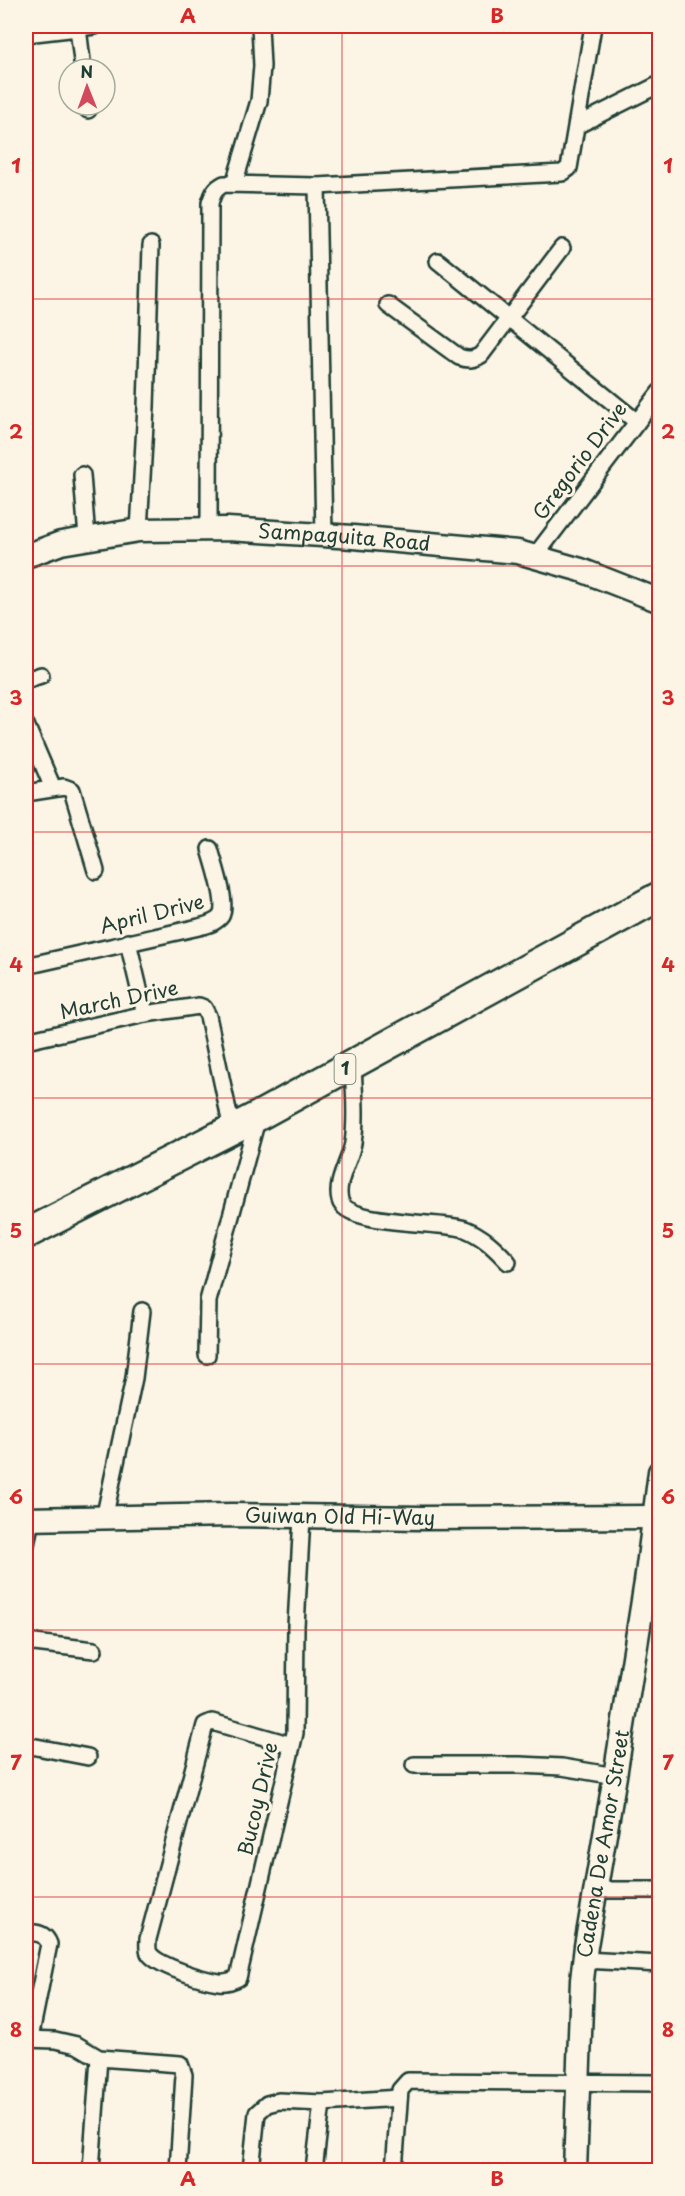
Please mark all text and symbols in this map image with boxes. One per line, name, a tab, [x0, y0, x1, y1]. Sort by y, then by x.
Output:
text: A	[180, 0, 196, 30]
text: B	[490, 0, 504, 30]
north arrow	[57, 57, 117, 117]
text: N	[80, 59, 93, 83]
text: 1	[11, 150, 21, 180]
text: 1	[663, 150, 673, 180]
street label: Gregorio Drive	[525, 395, 634, 526]
text: 2	[9, 416, 23, 446]
text: 2	[661, 416, 675, 446]
street label: Sampaguita Road	[257, 515, 432, 558]
text: 3	[9, 682, 23, 712]
text: 3	[661, 682, 675, 712]
street label: April Drive	[96, 886, 207, 940]
text: 4	[9, 949, 23, 979]
text: 4	[661, 949, 675, 979]
street label: March Drive	[57, 972, 181, 1026]
road number: 1	[334, 1054, 356, 1084]
text: 5	[10, 1215, 22, 1245]
text: 5	[662, 1215, 674, 1245]
text: 6	[9, 1481, 23, 1511]
text: 6	[661, 1481, 675, 1511]
street label: Guiwan Old Hi-Way	[245, 1499, 435, 1532]
street label: Cadena De Amor Street	[569, 1728, 636, 1959]
street label: Bucoy Drive	[229, 1739, 285, 1858]
text: 7	[10, 1747, 22, 1777]
text: 7	[662, 1747, 674, 1777]
text: 8	[10, 2014, 22, 2044]
text: 8	[662, 2014, 674, 2044]
text: A	[180, 2163, 196, 2193]
text: B	[490, 2163, 504, 2193]

